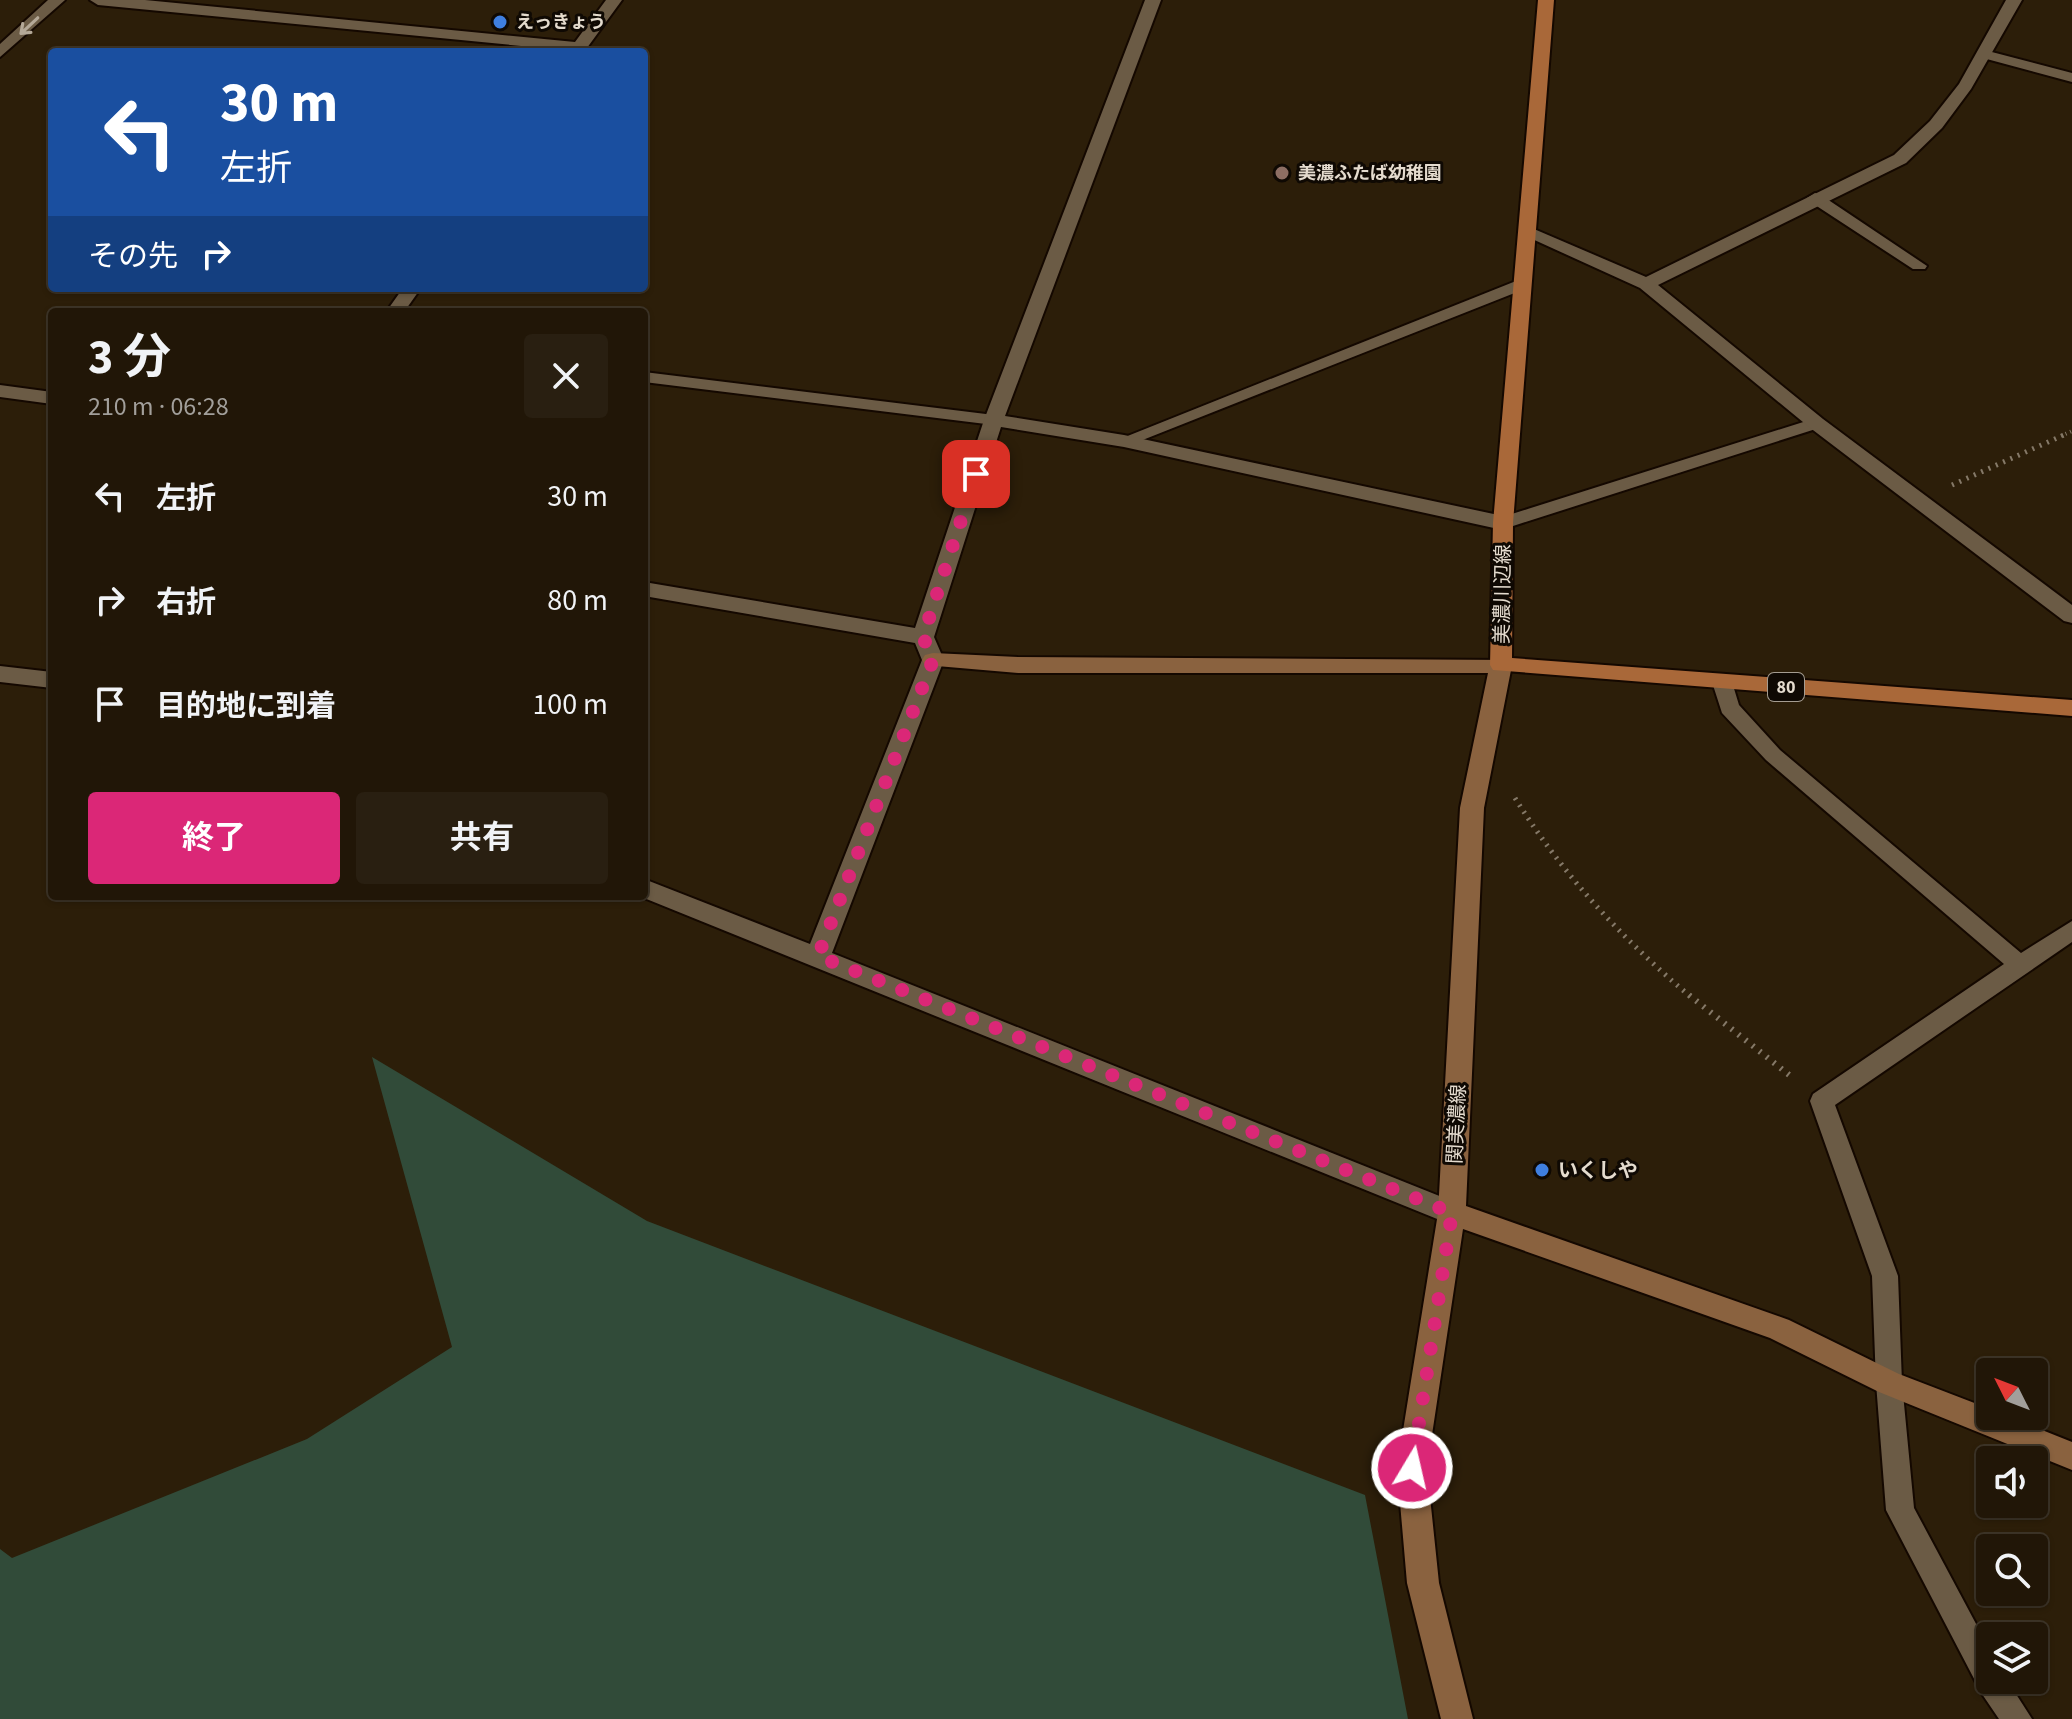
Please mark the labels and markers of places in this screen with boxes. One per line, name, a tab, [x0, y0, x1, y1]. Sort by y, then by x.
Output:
place label: えっきょう	[516, 10, 606, 35]
marker: えっきょう	[491, 13, 509, 31]
place label: 美濃ふたば幼稚園	[1298, 161, 1442, 186]
marker: 美濃ふたば幼稚園	[1273, 164, 1291, 182]
pin	[942, 440, 1010, 508]
place label: いくしや	[1558, 1157, 1638, 1185]
marker: いくしや	[1533, 1161, 1551, 1179]

